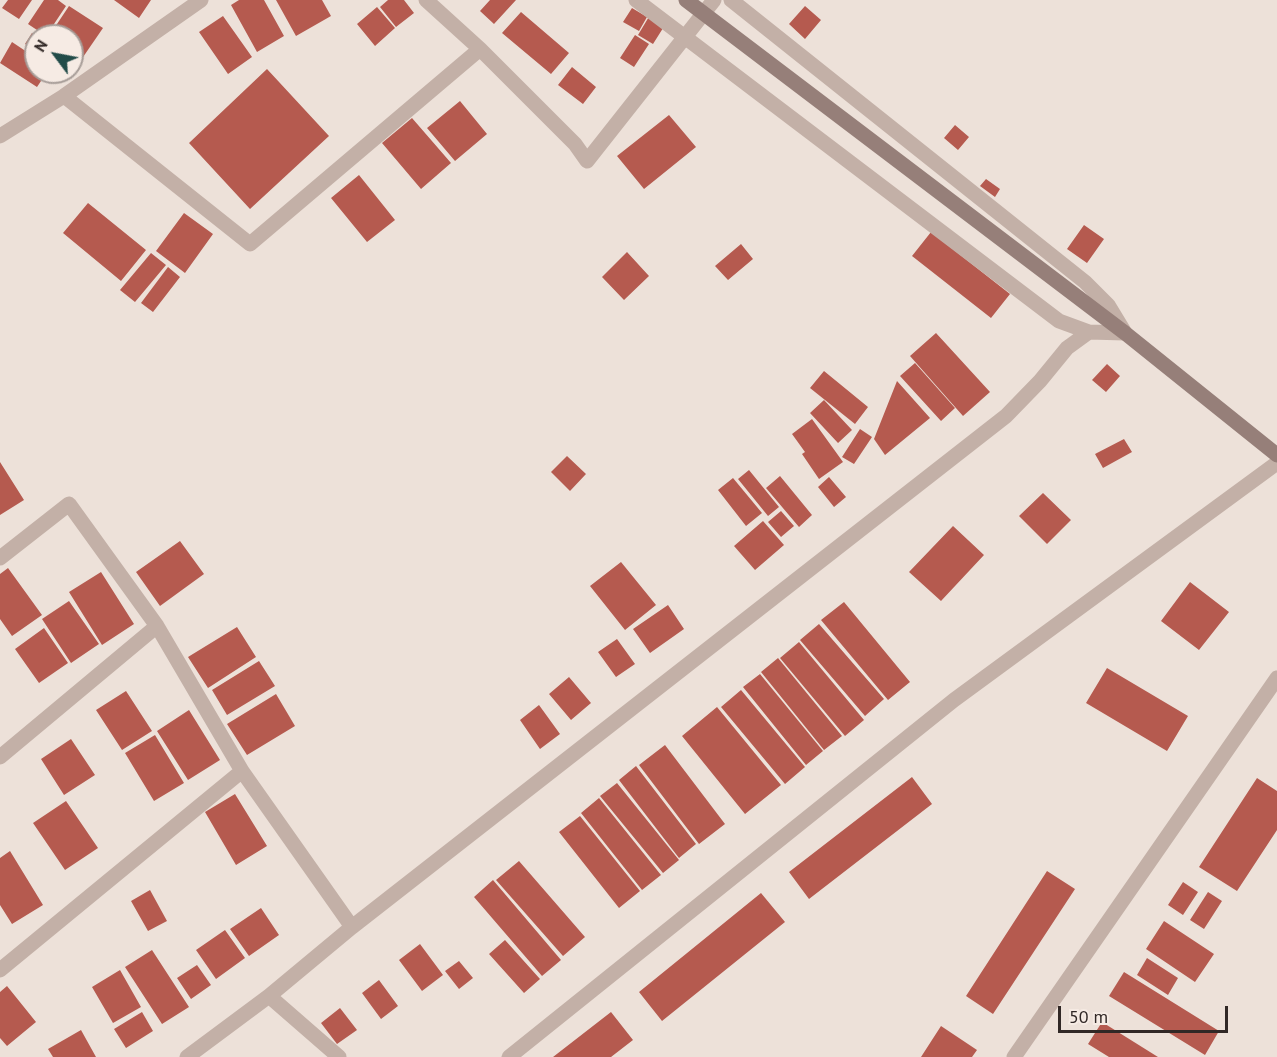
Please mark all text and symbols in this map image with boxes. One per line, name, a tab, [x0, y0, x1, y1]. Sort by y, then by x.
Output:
north arrow	[24, 24, 84, 84]
text: N	[29, 36, 52, 55]
scale bar	[1061, 994, 1230, 1032]
text: 50 m	[1069, 1005, 1108, 1028]

